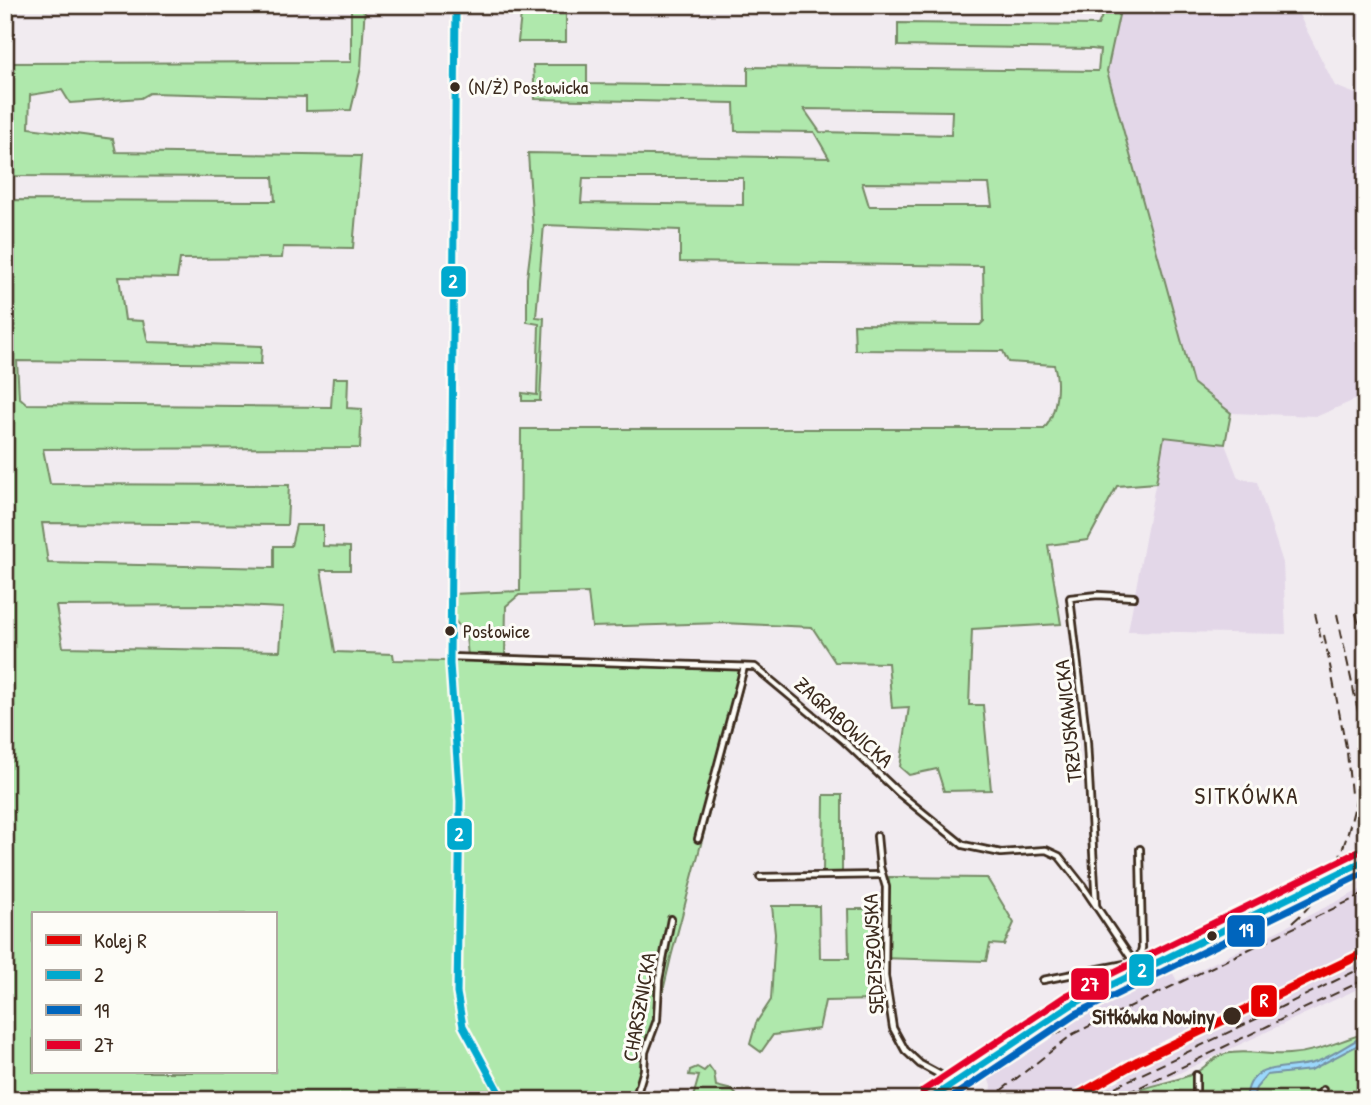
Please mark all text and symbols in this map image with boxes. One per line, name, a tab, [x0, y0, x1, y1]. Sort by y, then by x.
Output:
place label: (N/Ż) Posłowicka	[468, 74, 589, 100]
marker: (N/Ż) Posłowicka	[448, 80, 462, 94]
line badge: 2	[440, 265, 467, 298]
text: 2	[449, 268, 458, 294]
place label: Posłowice	[463, 618, 530, 644]
marker: Posłowice	[443, 624, 457, 638]
street label: TRZUSKAWICKA	[1047, 658, 1089, 784]
street label: ZAGRABOWICKA	[788, 670, 900, 774]
district label: SITKÓWKA	[1195, 780, 1299, 811]
line badge: 2	[446, 817, 473, 851]
text: 2	[455, 821, 464, 847]
street label: SĘDZISZOWSKA	[855, 893, 891, 1015]
legend	[32, 912, 276, 1074]
line badge: 19	[1226, 914, 1266, 948]
text: 19	[1239, 917, 1253, 943]
text: Kolej R	[94, 926, 147, 955]
unlabelled marker	[1205, 929, 1219, 943]
street label: CHARSZNICKA	[615, 950, 663, 1064]
line badge: 2	[1128, 953, 1155, 987]
text: 2	[1138, 957, 1147, 983]
text: 2	[94, 960, 104, 989]
line badge: 27	[1070, 967, 1110, 1001]
text: 27	[1081, 971, 1099, 997]
line badge: R	[1250, 984, 1278, 1018]
text: R	[1260, 987, 1269, 1013]
text: 19	[94, 996, 110, 1025]
place label: Sitkówka Nowiny	[1092, 1002, 1215, 1032]
marker: Sitkówka Nowiny	[1221, 1005, 1243, 1027]
text: 27	[94, 1030, 114, 1059]

